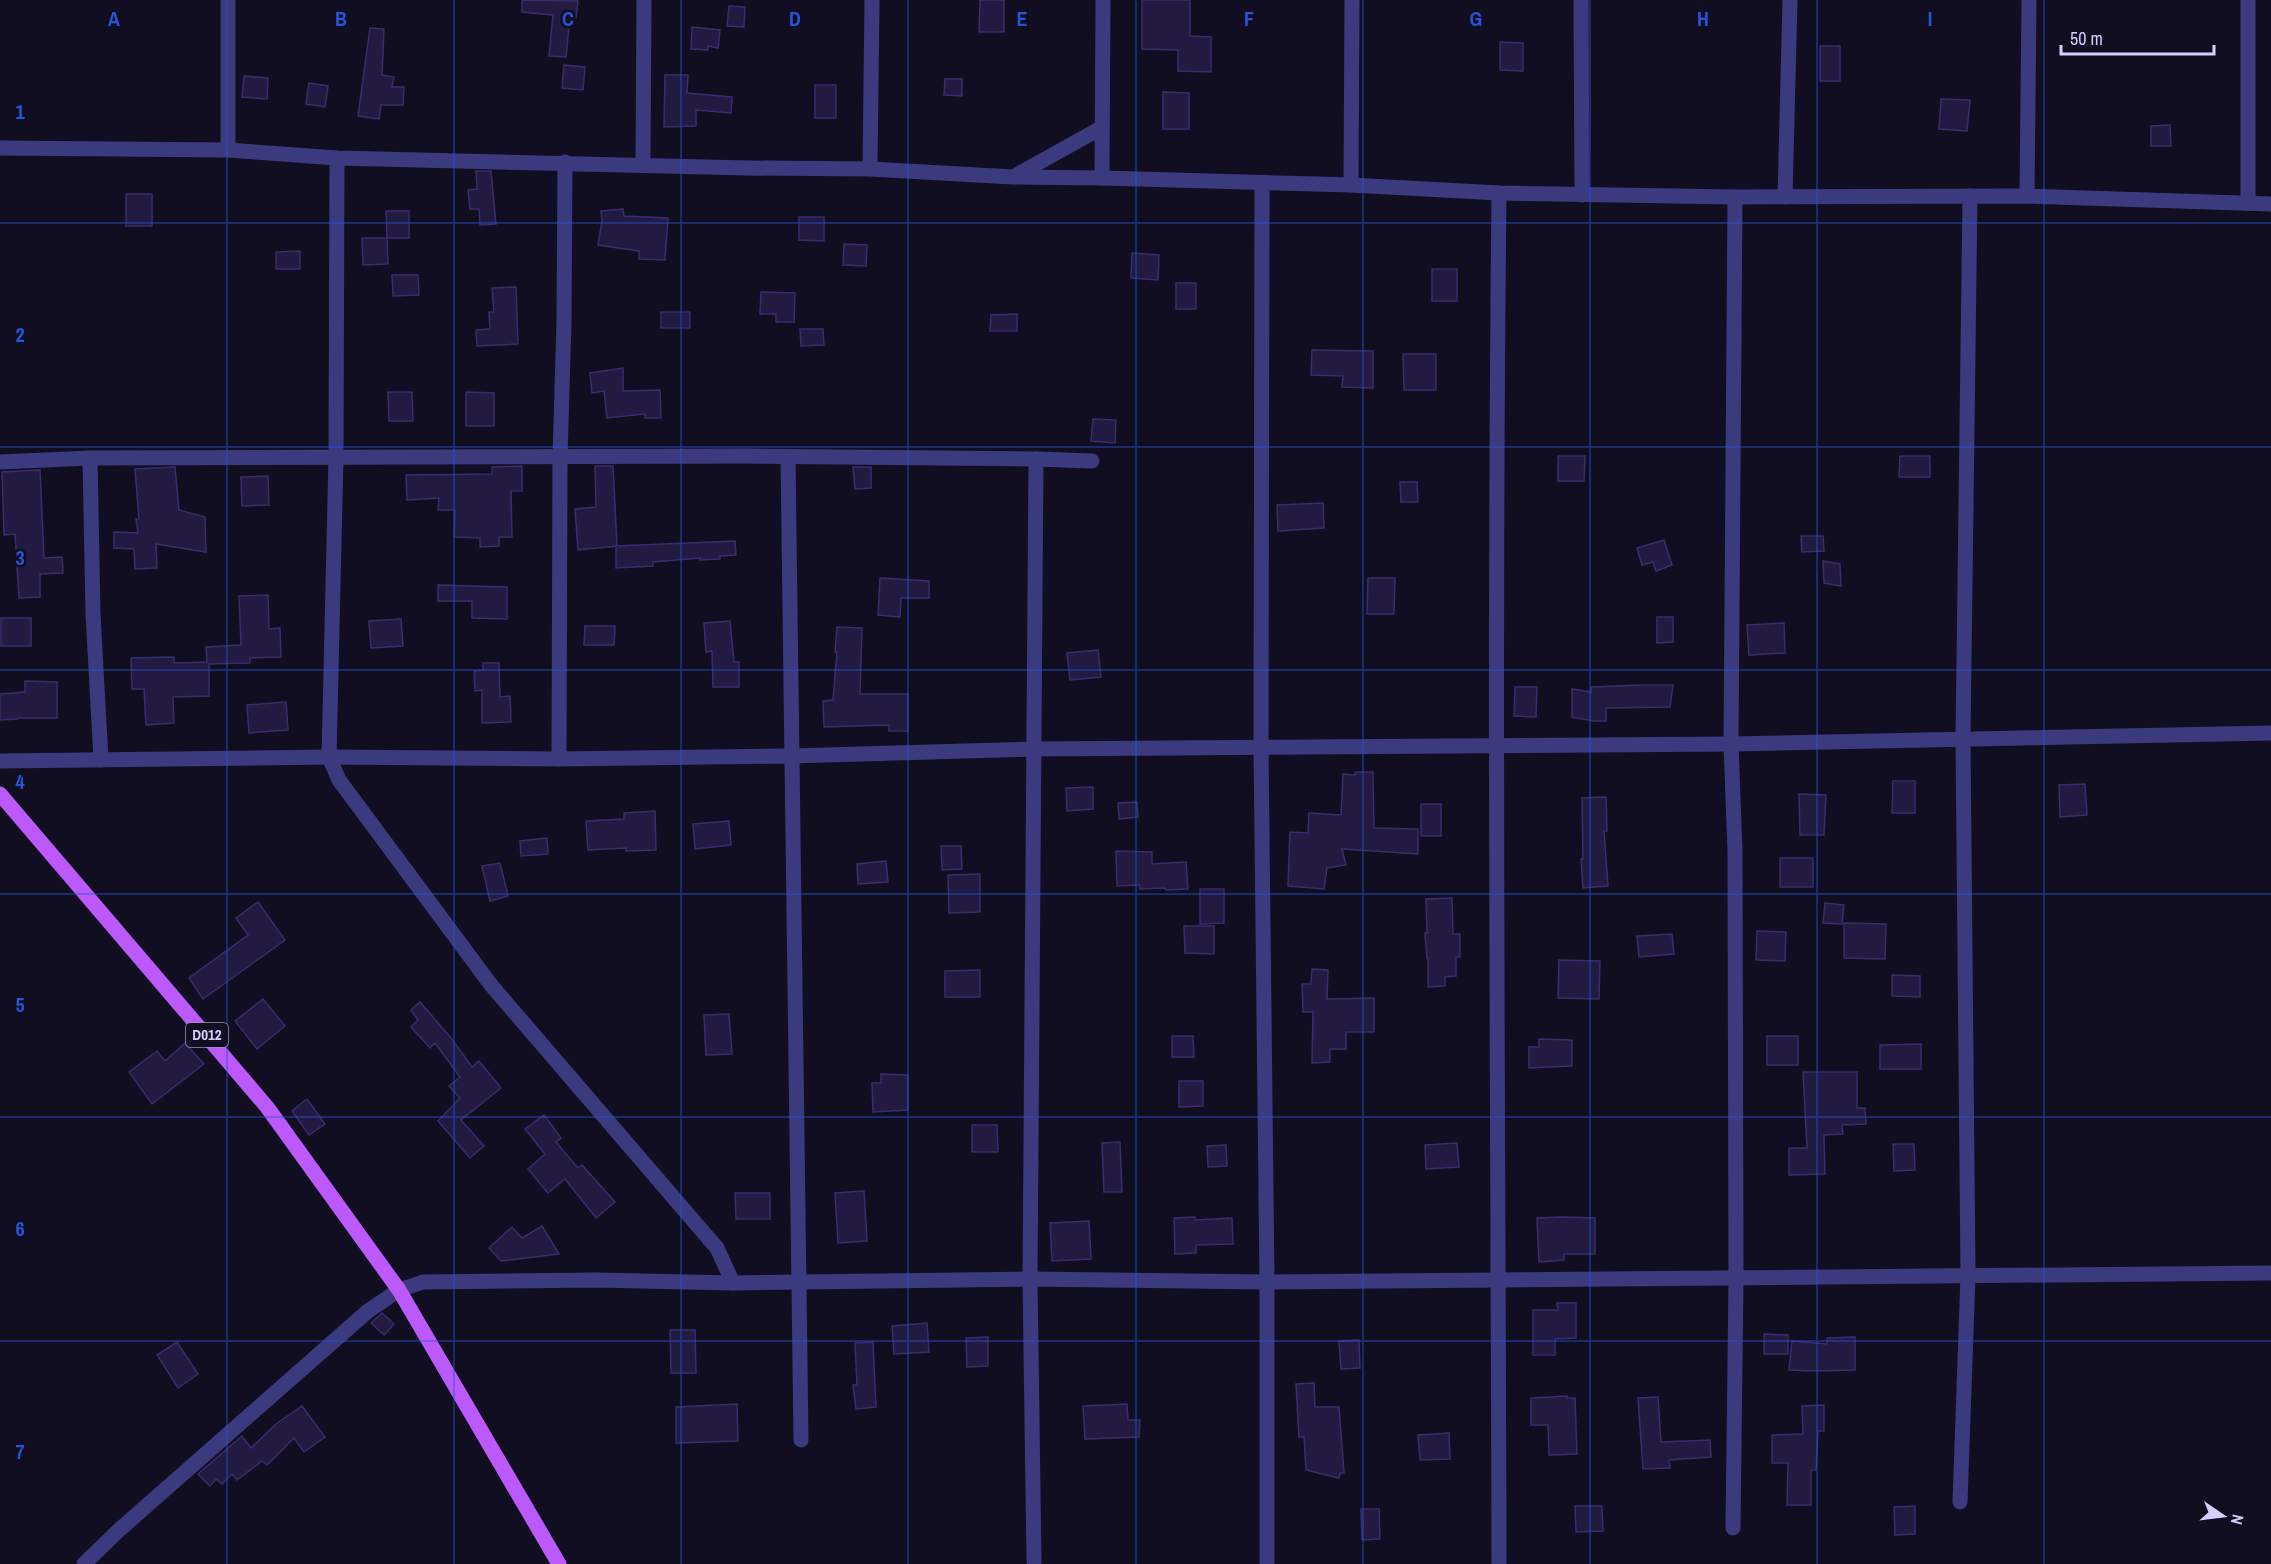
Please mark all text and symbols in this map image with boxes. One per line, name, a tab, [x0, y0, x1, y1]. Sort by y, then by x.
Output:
text: A	[108, 5, 120, 32]
text: B	[335, 5, 347, 32]
text: C	[562, 5, 574, 32]
text: D	[789, 5, 801, 32]
text: E	[1017, 5, 1028, 32]
text: F	[1244, 5, 1254, 32]
text: G	[1470, 5, 1482, 32]
text: H	[1697, 5, 1709, 32]
text: I	[1928, 5, 1932, 32]
scale bar	[2061, 18, 2214, 56]
text: 50 m	[2070, 26, 2103, 51]
text: 1	[15, 98, 25, 125]
text: 2	[15, 321, 25, 348]
text: 3	[15, 544, 25, 571]
text: 4	[15, 768, 25, 795]
text: 5	[15, 991, 25, 1018]
road number: D012	[186, 1023, 228, 1047]
text: 6	[15, 1215, 25, 1242]
text: 7	[15, 1438, 25, 1465]
north arrow	[2193, 1486, 2253, 1546]
text: N	[2226, 1512, 2249, 1527]

